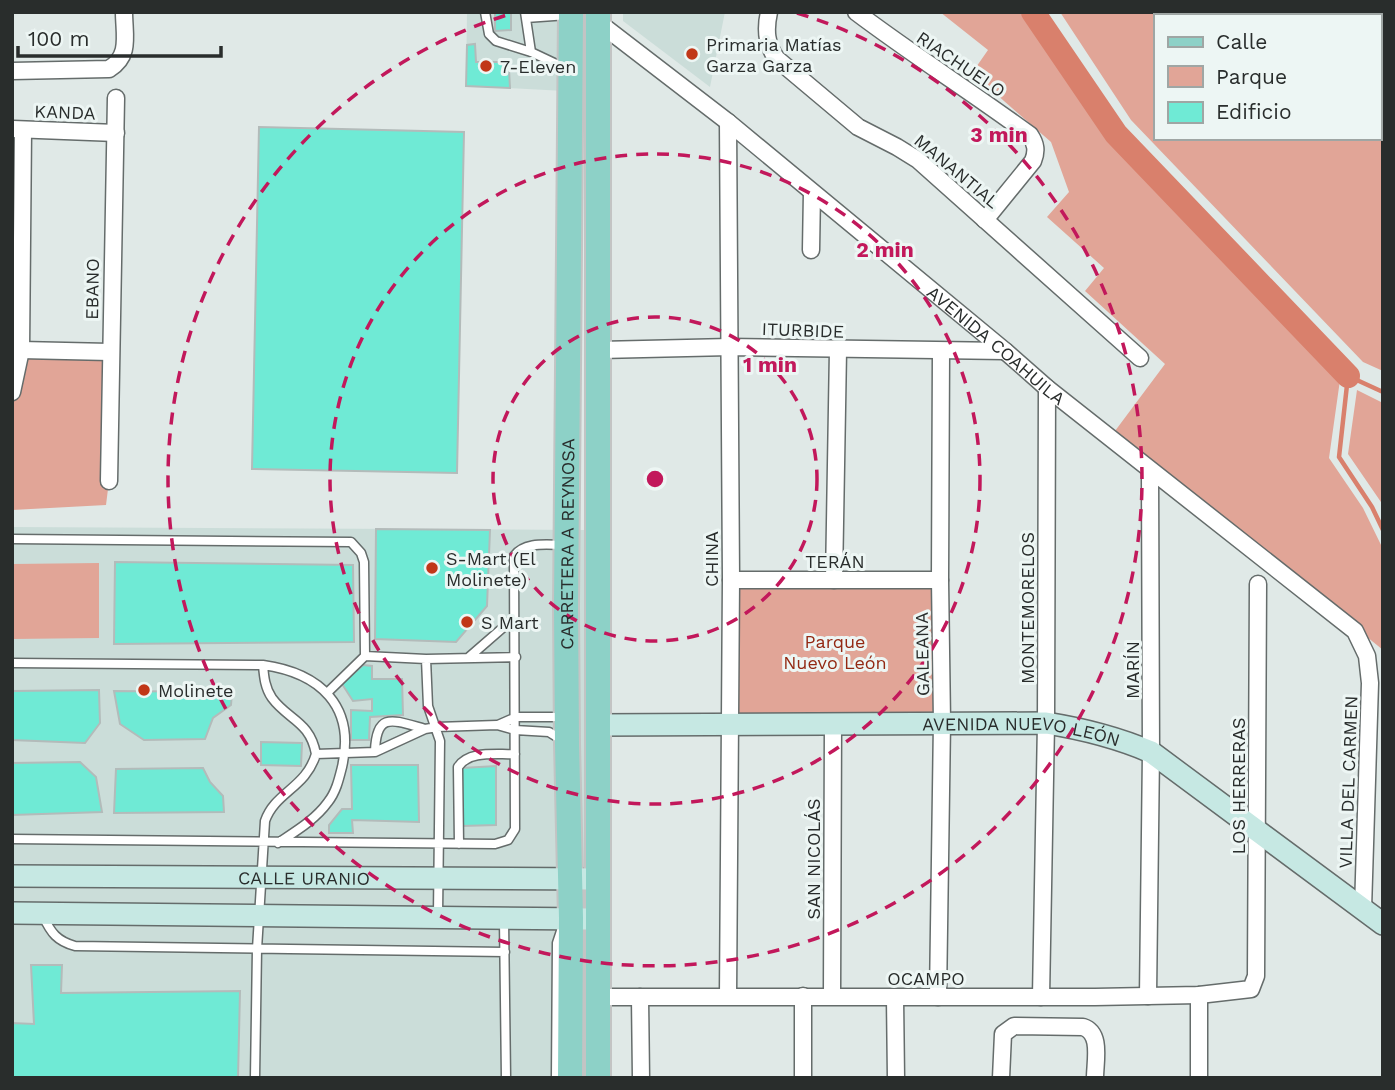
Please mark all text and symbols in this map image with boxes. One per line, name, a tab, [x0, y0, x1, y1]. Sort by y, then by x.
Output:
scale bar	[18, 14, 220, 58]
legend	[1154, 14, 1381, 140]
text: 100 m	[28, 26, 90, 51]
street label: RIACHUELO	[913, 27, 1009, 101]
text: Calle	[1216, 29, 1267, 54]
place label: Primaria Matías Garza Garza	[706, 34, 842, 76]
marker: Primaria Matías Garza Garza	[684, 46, 700, 62]
place label: 7-Eleven	[500, 56, 576, 77]
marker: 7-Eleven	[478, 58, 494, 74]
text: Parque	[1216, 64, 1287, 89]
text: Edificio	[1216, 99, 1292, 124]
street label: KANDA	[34, 100, 96, 124]
text: 3 min	[970, 122, 1028, 147]
street label: MANANTIAL	[910, 129, 1004, 213]
text: 2 min	[856, 237, 914, 262]
street label: EBANO	[81, 258, 103, 320]
street label: AVENIDA COAHUILA	[923, 281, 1070, 409]
street label: ITURBIDE	[761, 318, 845, 342]
text: 1 min	[743, 352, 797, 377]
street label: CARRETERA A REYNOSA	[555, 438, 578, 650]
centre of rings	[643, 467, 667, 491]
street label: CHINA	[701, 531, 722, 587]
street label: MONTEMORELOS	[1017, 532, 1038, 684]
place label: S-Mart (El Molinete)	[446, 548, 536, 590]
street label: TERÁN	[805, 551, 865, 572]
marker: S-Mart (El Molinete)	[424, 560, 440, 576]
place label: S Mart	[481, 612, 539, 633]
street label: GALEANA	[911, 612, 933, 696]
marker: S Mart	[459, 614, 475, 630]
park label: Parque Nuevo León	[783, 631, 887, 673]
street label: MARÍN	[1122, 641, 1143, 699]
place label: Molinete	[158, 680, 234, 701]
marker: Molinete	[136, 682, 152, 698]
street label: VILLA DEL CARMEN	[1334, 695, 1362, 869]
street label: AVENIDA NUEVO LEÓN	[922, 712, 1123, 750]
street label: LOS HERRERAS	[1228, 718, 1249, 854]
street label: SAN NICOLÁS	[803, 799, 824, 920]
street label: CALLE URANIO	[238, 867, 370, 888]
street label: OCAMPO	[887, 968, 965, 989]

